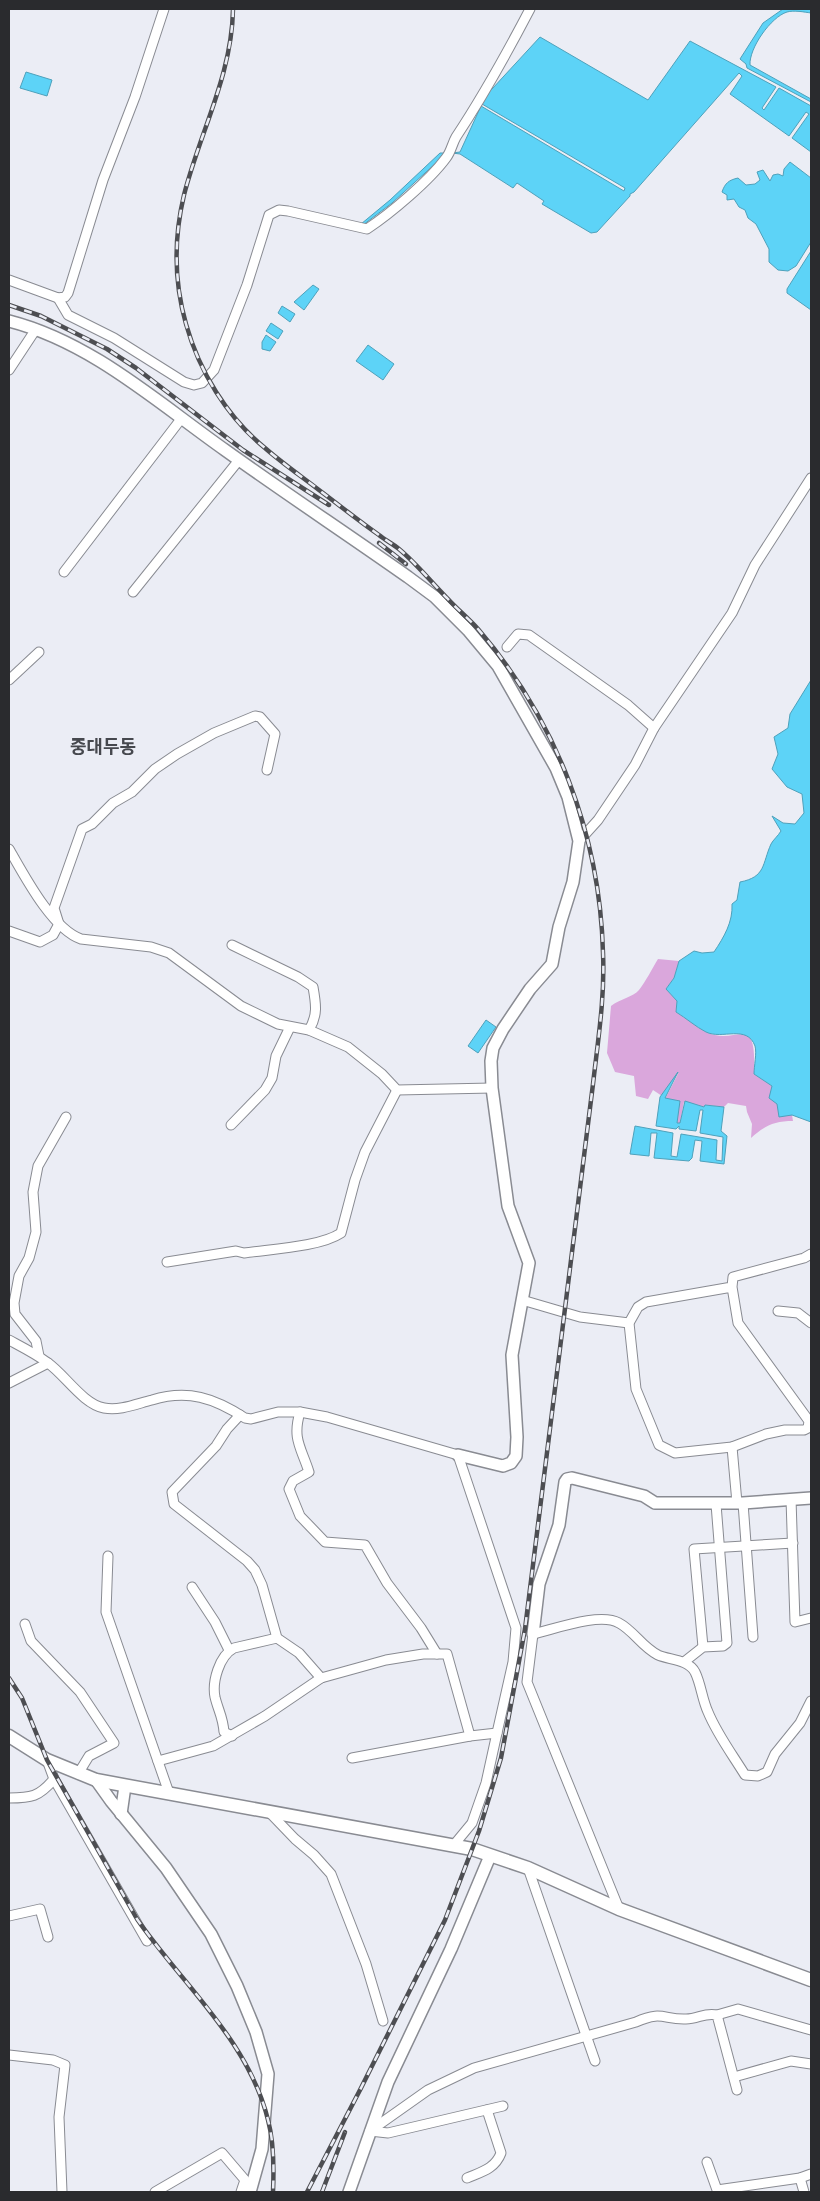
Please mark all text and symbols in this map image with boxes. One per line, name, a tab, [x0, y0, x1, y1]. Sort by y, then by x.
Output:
district label: 중대두동	[70, 736, 136, 757]

